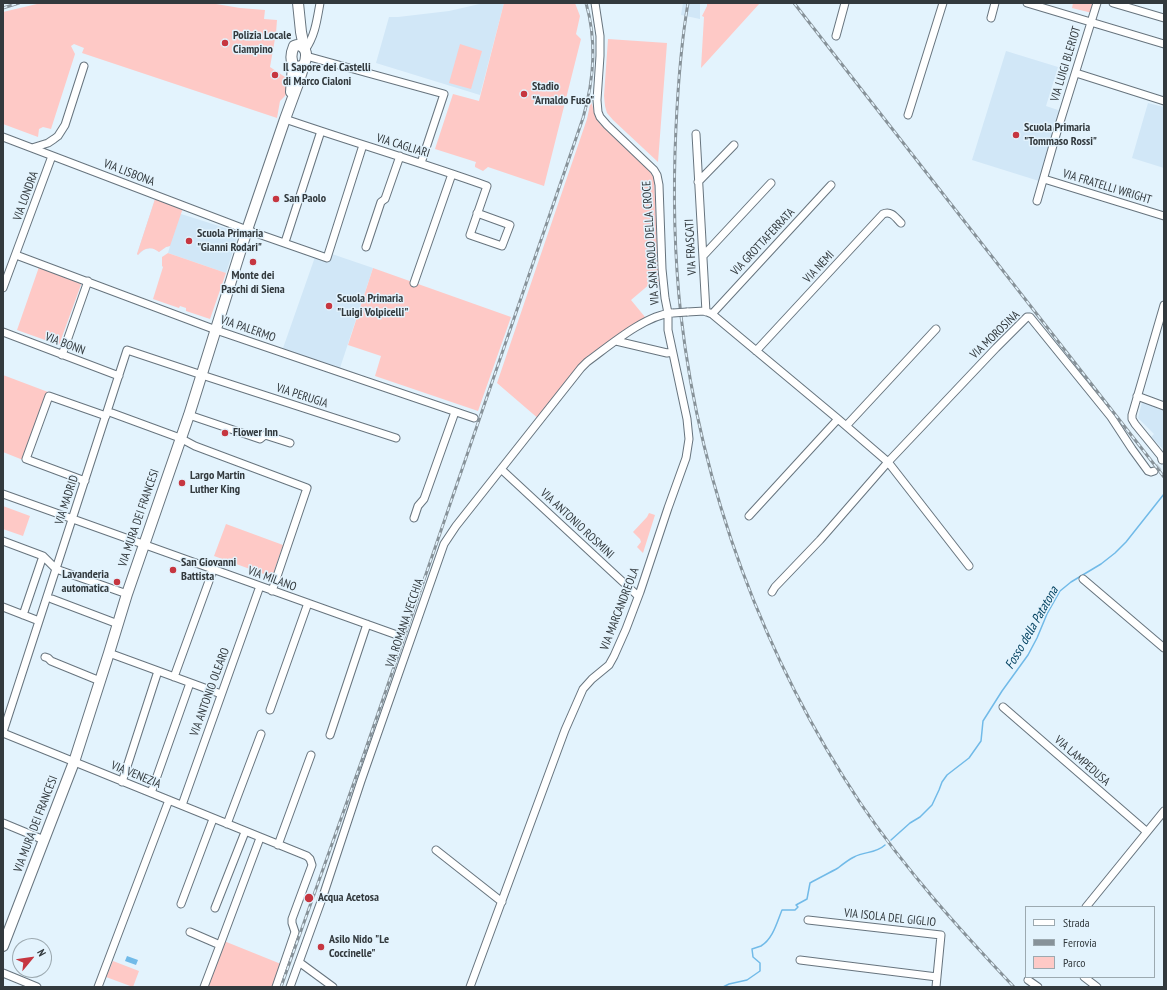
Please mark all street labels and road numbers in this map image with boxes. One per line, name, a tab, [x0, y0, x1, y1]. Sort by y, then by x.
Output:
street label: VIA LUIGI BLERIOT	[1048, 25, 1084, 103]
street label: VIA CAGLIARI	[375, 131, 431, 161]
street label: VIA LISBONA	[101, 157, 157, 189]
street label: VIA FRATELLI WRIGHT	[1061, 167, 1153, 207]
street label: VIA LONDRA	[10, 169, 42, 223]
street label: VIA SAN PAOLO DELLA CROCE	[639, 180, 663, 306]
street label: VIA GROTTAFERRATA	[728, 205, 798, 279]
street label: VIA FRASCATI	[682, 219, 700, 275]
street label: VIA NEMI	[801, 248, 837, 286]
street label: VIA MOROSINA	[967, 308, 1023, 362]
street label: VIA PALERMO	[219, 313, 277, 345]
street label: VIA BONN	[43, 330, 87, 358]
street label: VIA PERUGIA	[274, 381, 330, 411]
street label: VIA MURA DEI FRANCESI	[116, 467, 162, 569]
street label: VIA MADRID	[52, 474, 82, 526]
street label: VIA ANTONIO ROSMINI	[537, 486, 617, 562]
street label: VIA MILANO	[246, 564, 298, 594]
street label: VIA MARCANDREOLA	[598, 566, 642, 652]
street label: VIA ROMANA VECCHIA	[383, 577, 427, 669]
street label: VIA ANTONIO OLEARO	[187, 646, 233, 738]
street label: VIA LAMPEDUSA	[1051, 733, 1113, 789]
street label: VIA VENEZIA	[109, 758, 163, 792]
street label: VIA MURA DEI FRANCESI	[11, 774, 61, 874]
street label: VIA ISOLA DEL GIGLIO	[843, 906, 937, 930]

